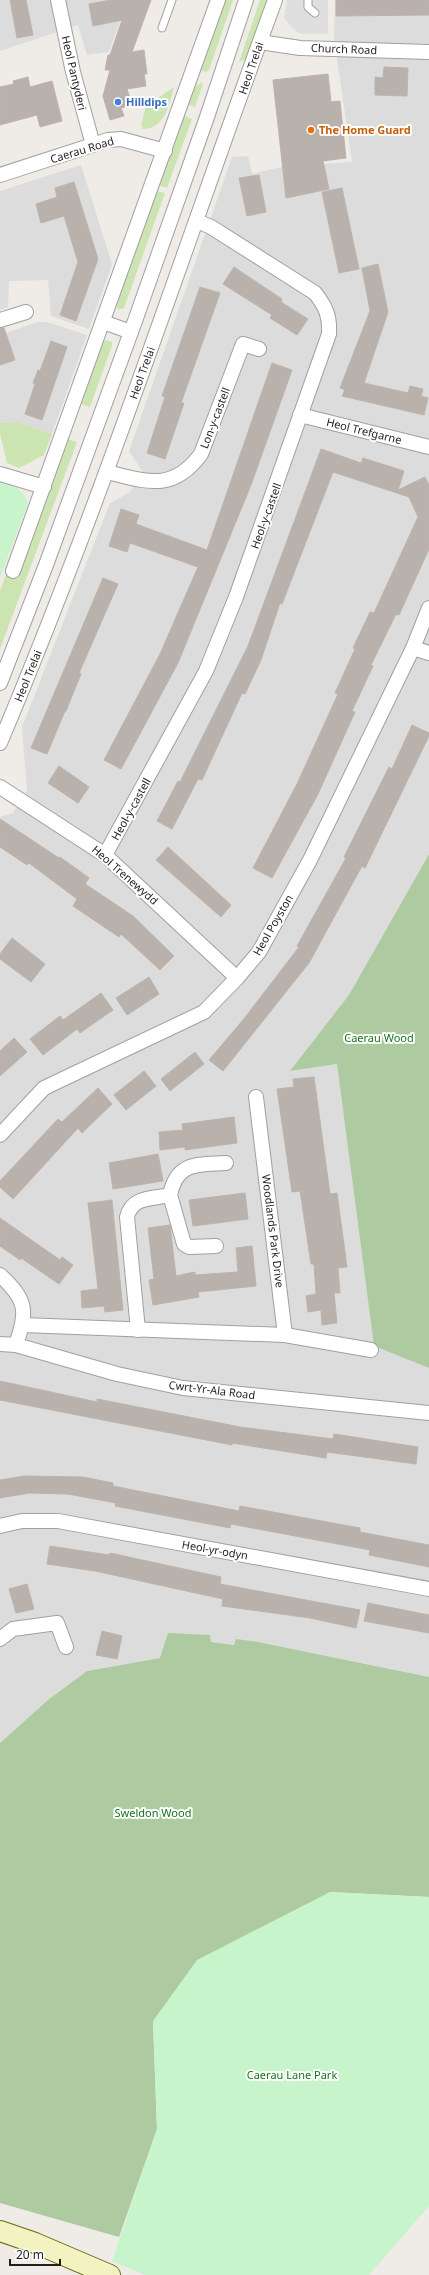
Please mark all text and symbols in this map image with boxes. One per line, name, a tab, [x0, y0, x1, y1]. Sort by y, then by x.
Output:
street label: Heol Pantyderi	[59, 34, 90, 112]
street label: Heol Trelai	[235, 40, 267, 96]
street label: Church Road	[311, 40, 377, 57]
place label: Hilldips	[126, 94, 167, 109]
marker: Hilldips	[113, 97, 123, 107]
place label: The Home Guard	[319, 122, 411, 137]
marker: The Home Guard	[306, 125, 316, 135]
street label: Caerau Road	[48, 133, 116, 166]
street label: Heol Trelai	[125, 345, 158, 401]
street label: Lon-y-castell	[196, 385, 233, 451]
street label: Heol Trefgarne	[325, 414, 403, 447]
street label: Heol-y-castell	[247, 481, 284, 551]
street label: Heol Trelai	[10, 648, 45, 704]
street label: Heol-y-castell	[107, 775, 154, 843]
street label: Heol Trenewydd	[89, 842, 162, 908]
street label: Heol Poyston	[249, 892, 296, 958]
park label: Caerau Wood	[344, 1030, 414, 1045]
street label: Woodlands Park Drive	[259, 1173, 288, 1288]
street label: Cwrt-Yr-Ala Road	[168, 1377, 256, 1402]
street label: Heol-yr-odyn	[181, 1536, 249, 1563]
park label: Sweldon Wood	[115, 1805, 191, 1820]
park label: Caerau Lane Park	[247, 2067, 337, 2082]
scale bar	[10, 2241, 60, 2267]
text: 20 m	[16, 2246, 44, 2263]

